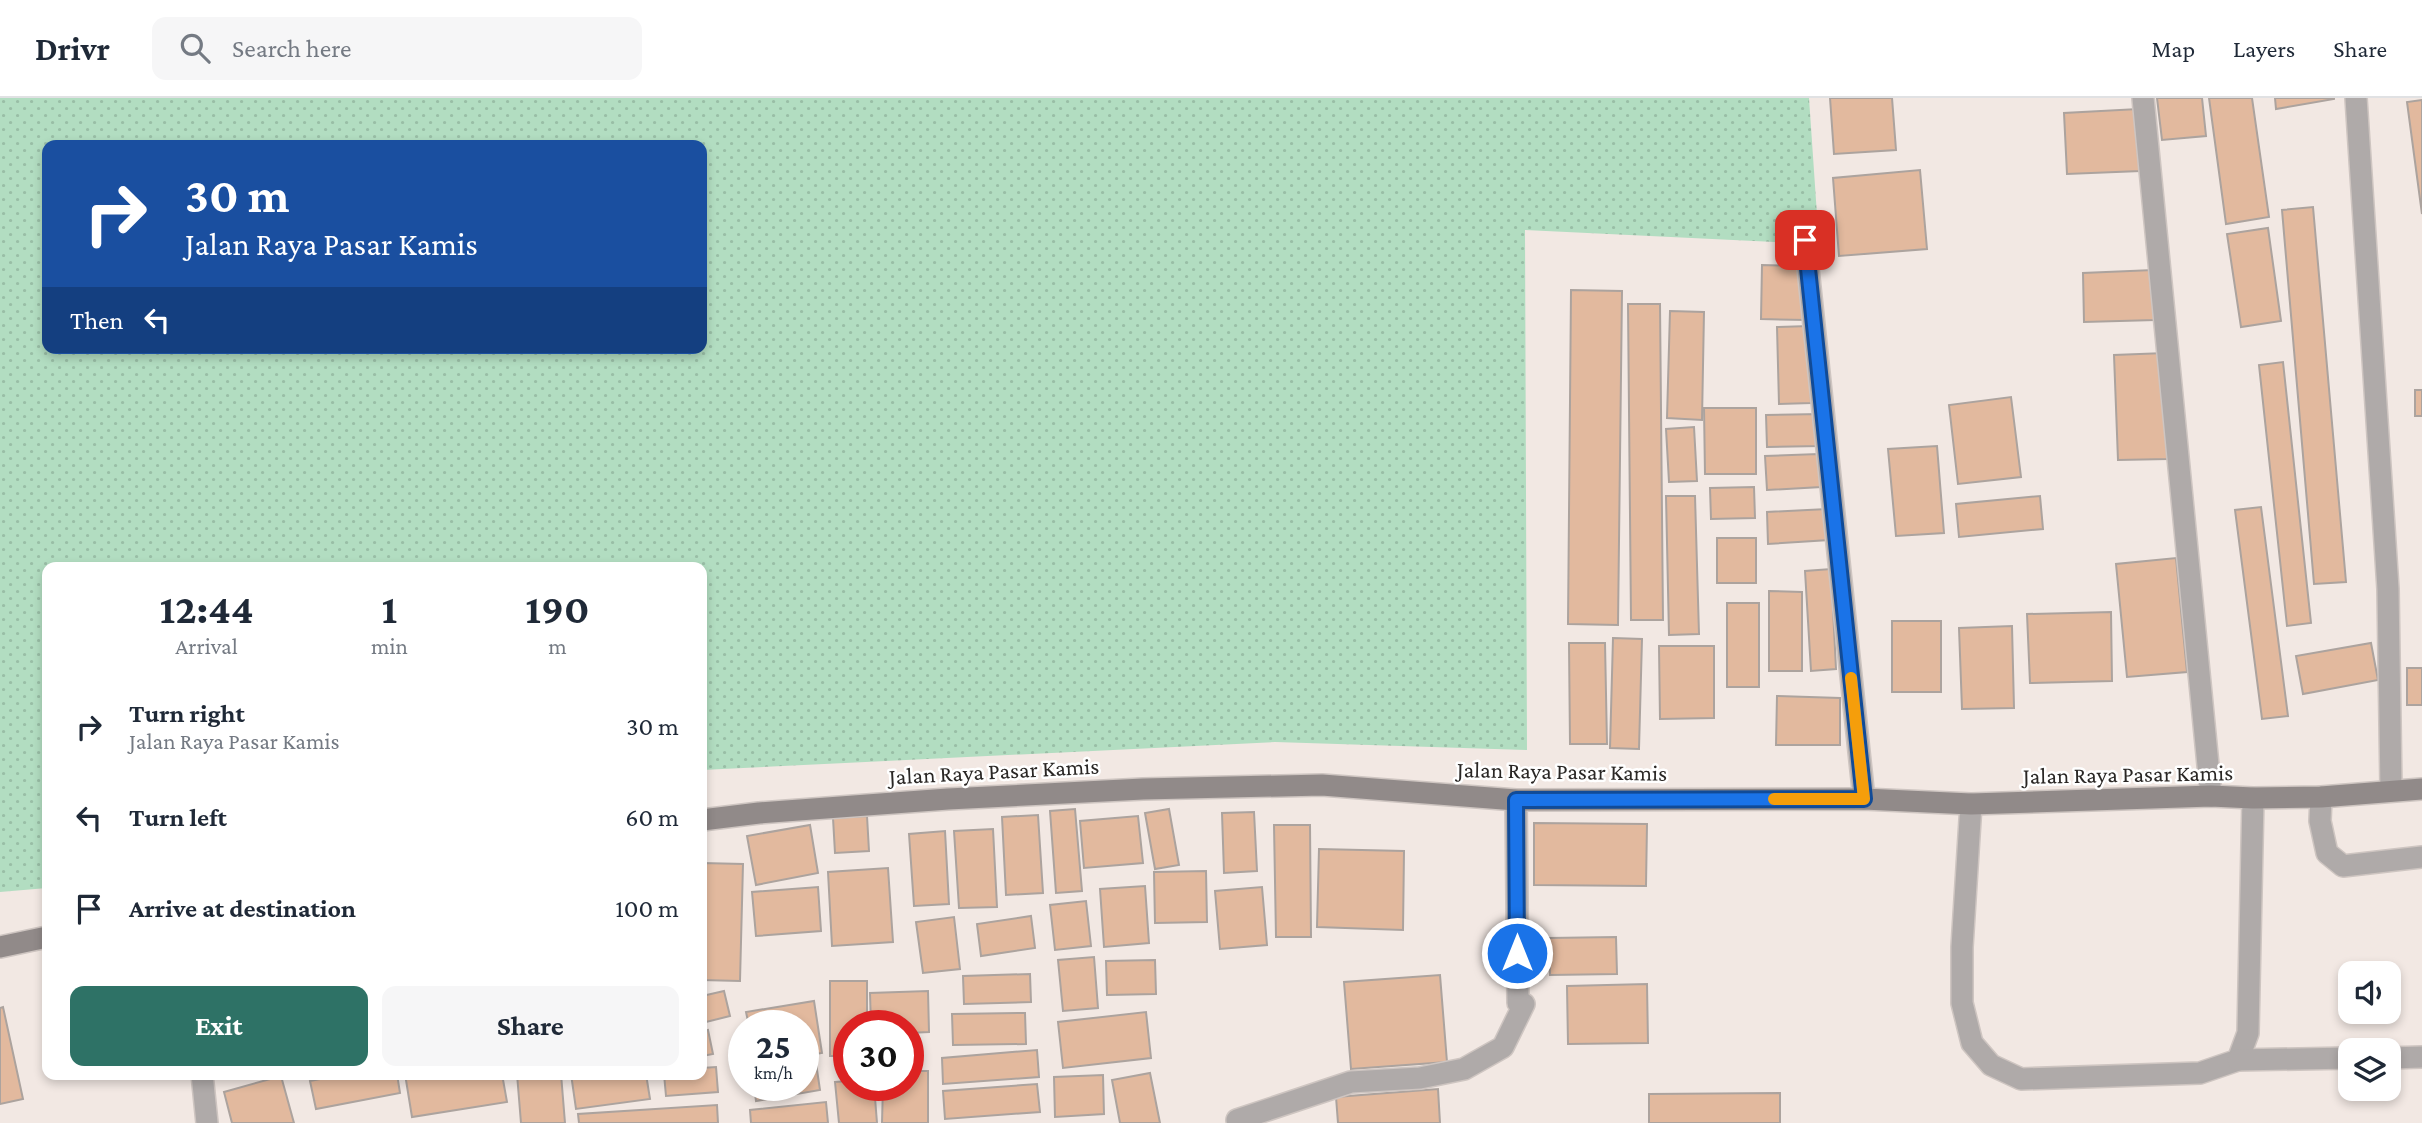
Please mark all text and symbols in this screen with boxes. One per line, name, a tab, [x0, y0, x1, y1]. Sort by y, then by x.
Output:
search box	[152, 17, 642, 80]
icon: search	[176, 29, 214, 67]
text: Drivr	[35, 30, 110, 67]
text: Search here	[232, 34, 351, 63]
text: Map	[2151, 35, 2195, 62]
text: Layers	[2233, 35, 2295, 62]
text: Share	[2333, 35, 2387, 62]
icon: right	[70, 168, 161, 259]
text: 30 m	[185, 168, 290, 223]
pin	[1775, 210, 1835, 270]
icon: arrive	[1786, 221, 1824, 259]
text: Jalan Raya Pasar Kamis	[185, 226, 478, 262]
icon: left	[138, 301, 176, 339]
text: Then	[70, 306, 124, 335]
text: 12:44	[159, 585, 254, 632]
text: 1	[382, 585, 397, 632]
text: 190	[525, 585, 590, 632]
text: Arrival	[175, 633, 238, 659]
text: min	[371, 633, 408, 659]
text: m	[548, 633, 567, 659]
text: Turn right	[129, 699, 245, 728]
icon: right	[70, 708, 108, 746]
text: 30 m	[626, 712, 679, 741]
text: Jalan Raya Pasar Kamis	[129, 728, 340, 754]
street label: Jalan Raya Pasar Kamis	[886, 753, 1100, 790]
street label: Jalan Raya Pasar Kamis	[1455, 756, 1667, 786]
street label: Jalan Raya Pasar Kamis	[2021, 759, 2233, 789]
icon: left	[70, 799, 108, 837]
text: Turn left	[129, 803, 227, 832]
text: 60 m	[625, 803, 679, 832]
icon: arrive	[70, 890, 108, 928]
text: Arrive at destination	[129, 894, 356, 923]
text: 100 m	[615, 894, 679, 923]
position arrow	[1480, 916, 1554, 990]
map controls	[2338, 961, 2401, 1101]
button: sound	[2338, 961, 2401, 1024]
button: Exit	[70, 986, 368, 1066]
button: Share	[382, 986, 679, 1066]
speed limit sign: 30	[833, 1010, 924, 1101]
text: 25	[756, 1027, 791, 1066]
button: layers	[2338, 1038, 2401, 1101]
text: km/h	[754, 1063, 793, 1083]

